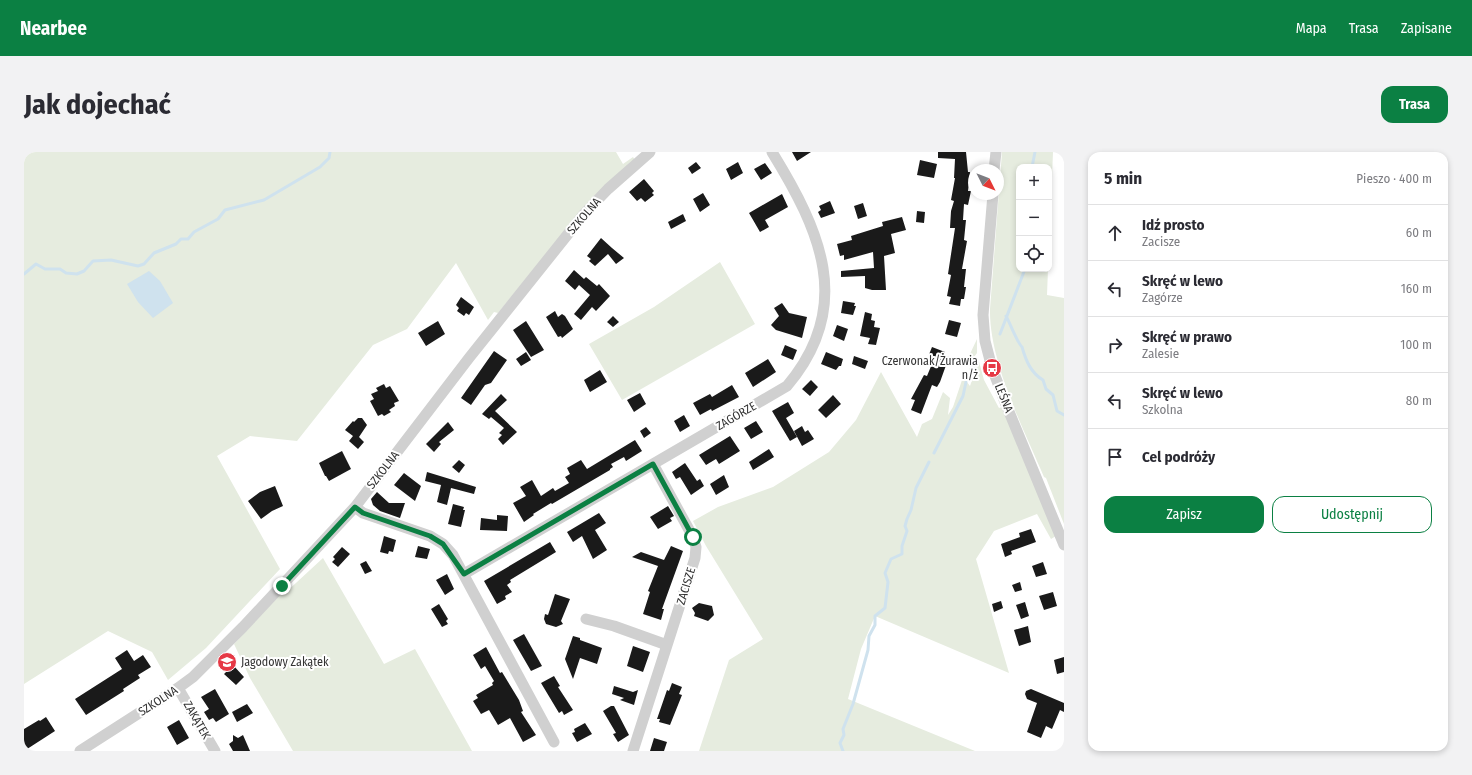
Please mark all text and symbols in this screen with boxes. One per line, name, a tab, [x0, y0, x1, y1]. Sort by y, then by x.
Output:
text: Nearbee	[20, 17, 87, 40]
text: Mapa	[1296, 20, 1327, 37]
text: Trasa	[1349, 20, 1379, 37]
text: Zapisane	[1401, 20, 1452, 37]
button: Trasa	[1381, 86, 1448, 123]
text: Jak dojechać	[24, 88, 171, 121]
north arrow	[968, 164, 1004, 200]
map controls	[1016, 164, 1052, 272]
button: +	[1016, 164, 1052, 200]
text: 5 min	[1104, 168, 1142, 189]
text: Pieszo · 400 m	[1356, 171, 1432, 186]
street label: SZKOLNA	[564, 194, 604, 237]
button: −	[1016, 200, 1052, 236]
text: Idź prosto	[1142, 216, 1204, 234]
icon: ahead	[1104, 222, 1126, 244]
text: 60 m	[1406, 225, 1432, 240]
text: Zacisze	[1142, 234, 1180, 249]
button: locate	[1016, 236, 1052, 272]
text: Skręć w lewo	[1142, 272, 1223, 290]
icon: left	[1104, 278, 1126, 300]
text: 160 m	[1401, 281, 1432, 296]
text: Zagórze	[1142, 290, 1183, 305]
text: Skręć w prawo	[1142, 328, 1232, 346]
icon: right	[1104, 334, 1126, 356]
text: 100 m	[1400, 337, 1432, 352]
text: Zalesie	[1142, 346, 1179, 361]
place label: Czerwonak/Żurawia n/ż	[882, 353, 978, 382]
bus stop icon: Czerwonak/Żurawia n/ż	[981, 357, 1003, 379]
street label: LEŚNA	[992, 381, 1017, 415]
text: Skręć w lewo	[1142, 384, 1223, 402]
icon: left	[1104, 390, 1126, 412]
text: 80 m	[1406, 393, 1432, 408]
street label: ZAGÓRZE	[713, 398, 759, 433]
text: Szkolna	[1142, 402, 1183, 417]
icon: arrive	[1104, 446, 1126, 468]
street label: SZKOLNA	[364, 448, 402, 492]
text: Cel podróży	[1142, 448, 1215, 466]
button: Zapisz	[1104, 496, 1264, 533]
button: Udostępnij	[1272, 496, 1432, 533]
route start	[684, 528, 702, 546]
street label: ZACISZE	[674, 565, 698, 606]
route end	[273, 577, 291, 595]
school or university icon: Jagodowy Zakątek	[216, 651, 238, 673]
place label: Jagodowy Zakątek	[241, 655, 329, 669]
street label: SZKOLNA	[136, 683, 181, 719]
street label: ZAKĄTEK	[181, 698, 214, 742]

